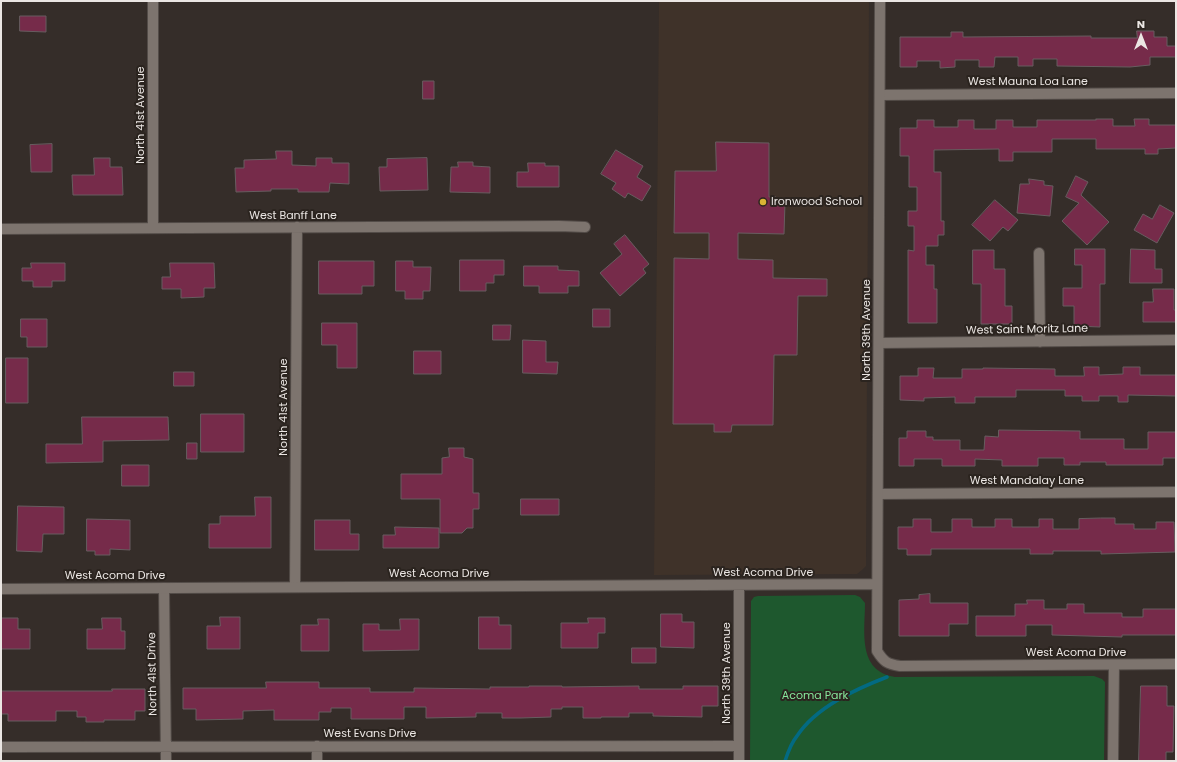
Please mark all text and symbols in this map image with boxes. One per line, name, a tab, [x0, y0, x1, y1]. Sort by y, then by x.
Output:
north arrow	[1121, 16, 1161, 56]
text: N	[1137, 16, 1145, 32]
street label: North 41st Avenue	[134, 66, 148, 164]
street label: West Mauna Loa Lane	[968, 75, 1088, 89]
place label: Ironwood School	[771, 195, 862, 209]
marker: Ironwood School	[758, 197, 768, 207]
street label: West Banff Lane	[249, 209, 337, 223]
street label: North 39th Avenue	[860, 279, 874, 381]
street label: West Saint Moritz Lane	[966, 322, 1088, 338]
street label: North 41st Avenue	[277, 358, 291, 456]
street label: West Mandalay Lane	[970, 474, 1084, 488]
street label: West Acoma Drive	[713, 566, 813, 580]
street label: West Acoma Drive	[389, 567, 489, 581]
street label: West Acoma Drive	[65, 569, 165, 583]
street label: North 39th Avenue	[720, 622, 734, 724]
street label: North 41st Drive	[146, 632, 160, 716]
street label: West Acoma Drive	[1026, 646, 1126, 660]
park label: Acoma Park	[782, 689, 848, 703]
street label: West Evans Drive	[324, 727, 416, 741]

